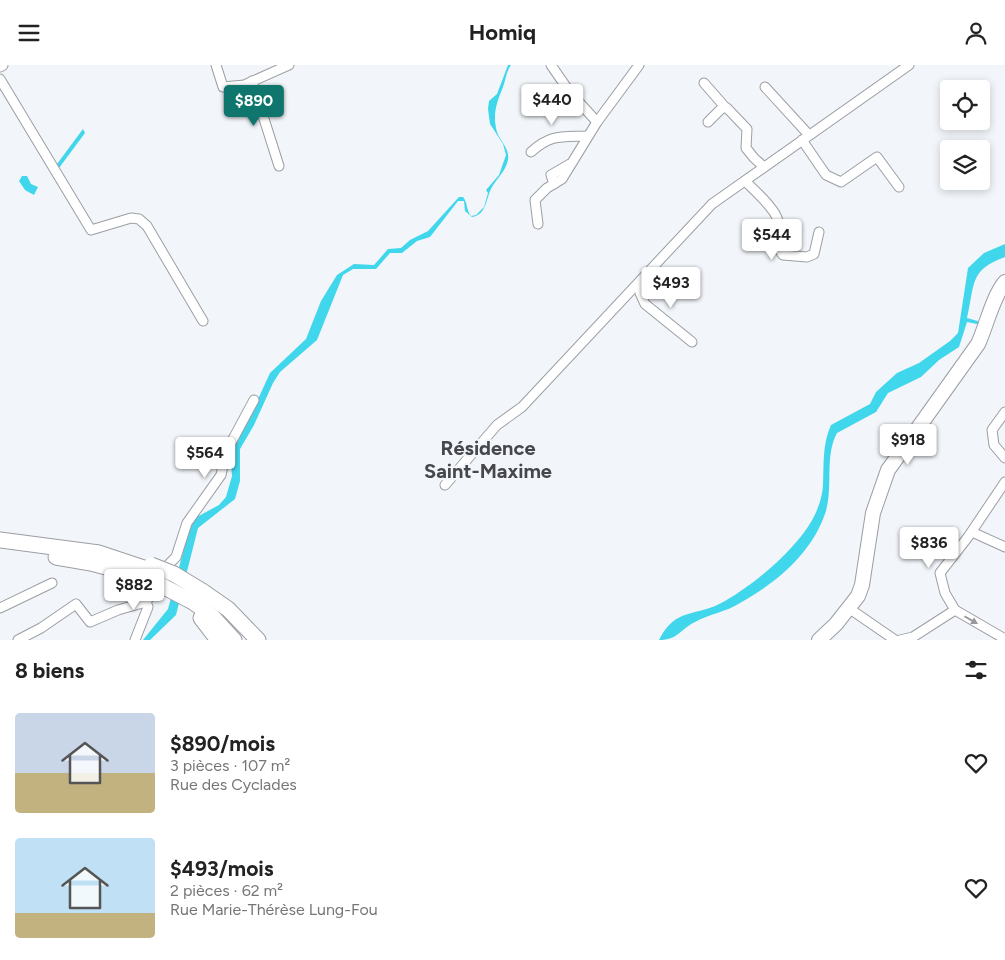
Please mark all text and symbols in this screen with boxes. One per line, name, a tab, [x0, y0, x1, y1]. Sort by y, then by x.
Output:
icon: menu	[15, 19, 43, 47]
text: Homiq	[469, 19, 536, 46]
icon: person	[962, 19, 990, 47]
map controls	[940, 80, 990, 190]
button: locate	[940, 80, 990, 130]
pin: $440	[522, 83, 582, 126]
pin: $890	[224, 85, 284, 127]
text: $440	[532, 90, 572, 109]
text: $890	[235, 91, 273, 110]
button: layers	[940, 140, 990, 190]
pin: $544	[742, 219, 802, 261]
text: $544	[753, 225, 791, 244]
pin: $493	[641, 267, 701, 309]
text: $493	[652, 273, 690, 292]
pin: $918	[878, 423, 938, 466]
text: $918	[891, 430, 925, 449]
district label: Résidence Saint-Maxime	[424, 436, 552, 483]
pin: $564	[175, 437, 235, 479]
text: $564	[186, 443, 224, 462]
pin: $836	[899, 527, 959, 569]
text: $836	[911, 533, 947, 552]
pin: $882	[104, 569, 164, 611]
text: $882	[115, 575, 153, 594]
one-way arrow	[965, 615, 978, 624]
icon: filters	[962, 656, 990, 684]
text: 8 biens	[15, 658, 84, 683]
text: $890/mois	[170, 731, 275, 756]
icon: home	[55, 733, 115, 793]
icon: heart	[962, 749, 990, 777]
text: 3 pièces · 107 m²	[170, 756, 290, 775]
text: Rue des Cyclades	[170, 775, 297, 794]
text: $493/mois	[170, 856, 274, 881]
icon: home	[55, 858, 115, 918]
icon: heart	[962, 874, 990, 902]
text: 2 pièces · 62 m²	[170, 881, 283, 900]
text: Rue Marie-Thérèse Lung-Fou	[170, 900, 378, 919]

